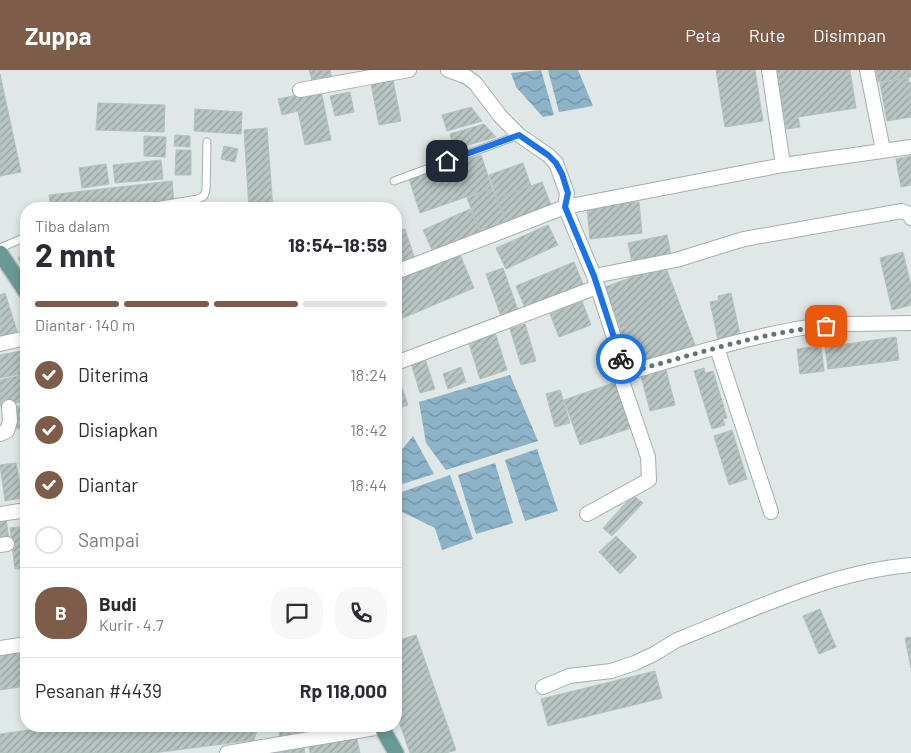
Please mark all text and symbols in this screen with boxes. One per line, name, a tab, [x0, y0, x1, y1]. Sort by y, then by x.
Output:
text: Zuppa	[25, 21, 91, 50]
text: Peta	[685, 24, 721, 46]
text: Rute	[749, 24, 785, 46]
text: Disimpan	[813, 24, 886, 46]
pin	[426, 140, 468, 182]
icon: home	[433, 147, 461, 175]
text: Tiba dalam	[35, 216, 110, 235]
text: 18:54–18:59	[288, 233, 387, 256]
text: 2 mnt	[35, 235, 116, 273]
pin	[805, 305, 847, 347]
icon: bag	[812, 312, 840, 340]
text: Diantar · 140 m	[35, 315, 135, 334]
courier	[596, 334, 646, 384]
icon: bike	[607, 345, 635, 373]
icon: check	[35, 361, 63, 389]
text: Diterima	[78, 363, 149, 386]
text: 18:24	[350, 365, 387, 384]
icon: check	[35, 416, 63, 444]
text: Disiapkan	[78, 418, 158, 441]
text: 18:42	[350, 420, 387, 439]
icon: check	[35, 471, 63, 499]
text: Diantar	[78, 473, 138, 496]
text: 18:44	[350, 475, 387, 494]
text: Sampai	[78, 528, 140, 551]
button: chat	[271, 587, 323, 639]
button: phone	[335, 587, 387, 639]
text: Budi	[99, 592, 137, 615]
text: B	[55, 601, 67, 624]
text: Kurir · 4.7	[99, 615, 164, 634]
text: Pesanan #4439	[35, 679, 162, 702]
text: Rp 118,000	[300, 679, 387, 702]

